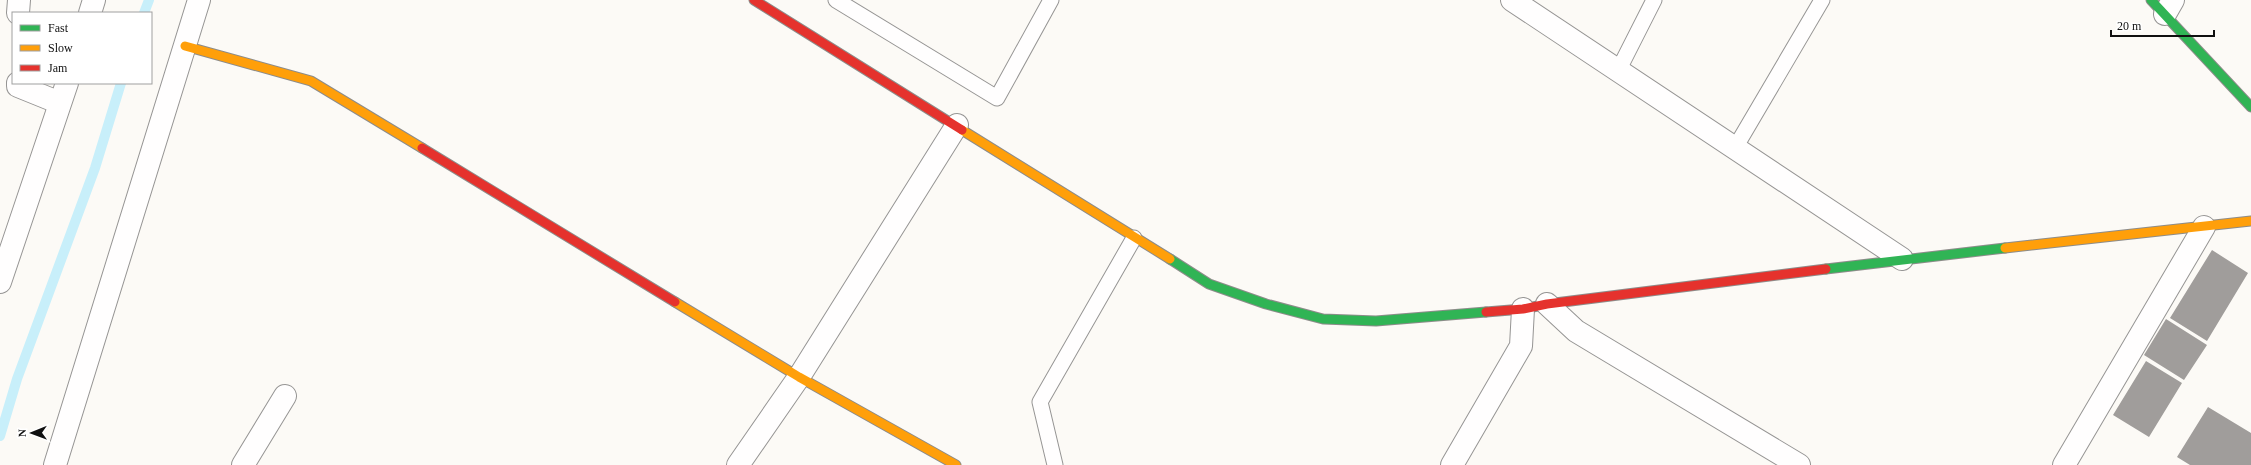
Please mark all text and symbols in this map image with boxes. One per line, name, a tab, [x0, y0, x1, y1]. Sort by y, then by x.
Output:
legend	[12, 12, 152, 84]
scale bar	[2111, 12, 2214, 38]
text: 20 m	[2117, 19, 2142, 33]
text: Fast	[48, 21, 69, 35]
text: Slow	[48, 41, 73, 55]
text: Jam	[48, 61, 68, 75]
north arrow	[12, 413, 52, 453]
text: N	[16, 429, 28, 437]

